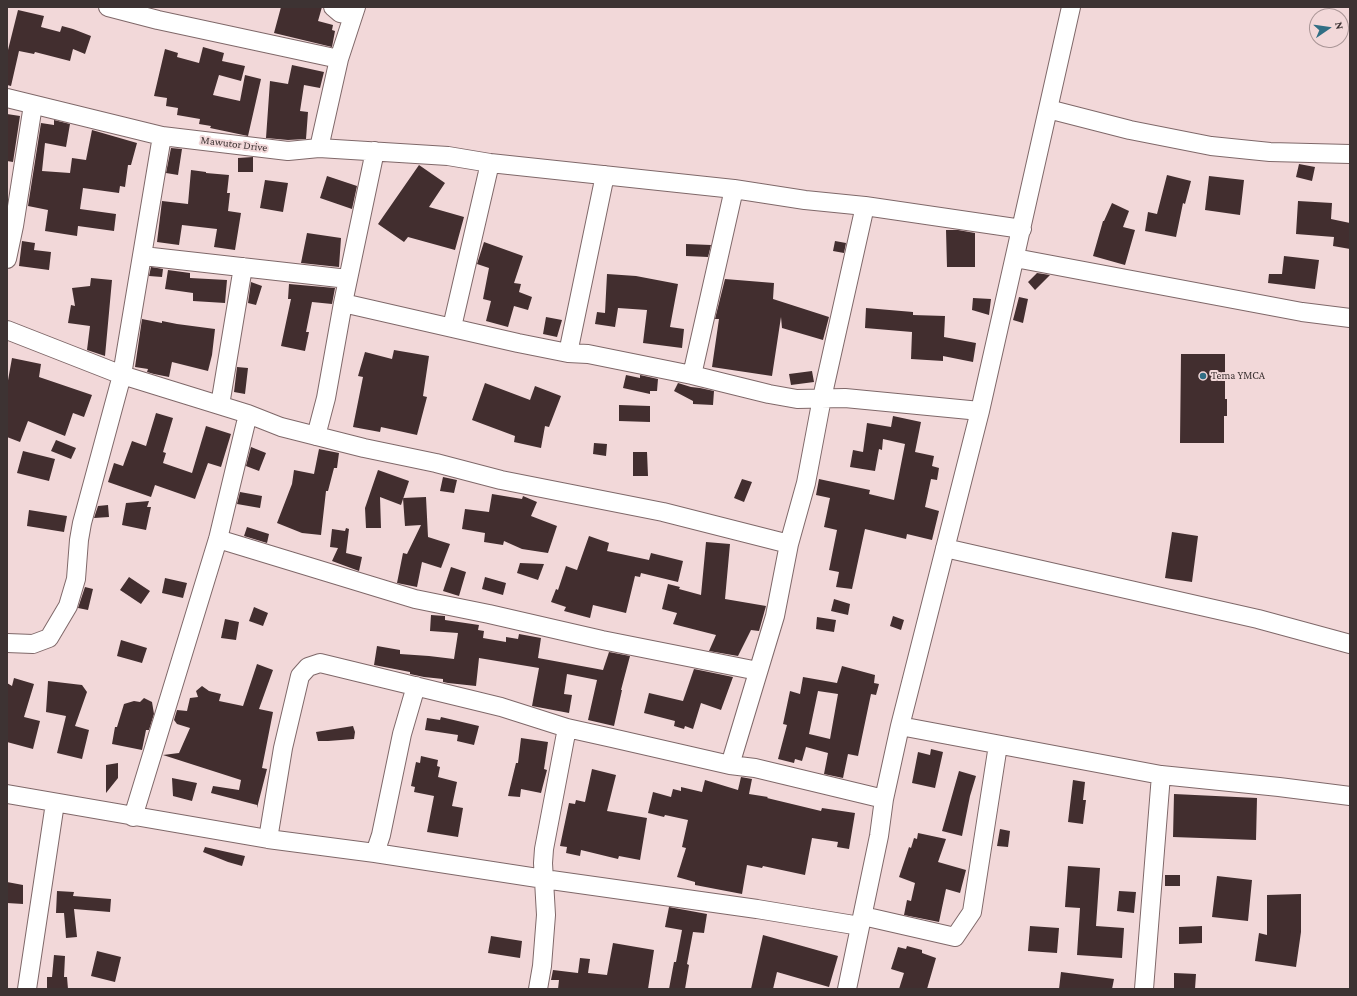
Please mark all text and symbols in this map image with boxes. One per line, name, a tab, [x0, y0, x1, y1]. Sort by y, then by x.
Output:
north arrow	[1309, 8, 1349, 48]
text: N	[1333, 21, 1346, 31]
street label: Mawutor Drive	[200, 133, 268, 155]
place label: Tema YMCA	[1211, 369, 1265, 383]
marker: Tema YMCA	[1198, 371, 1208, 381]

